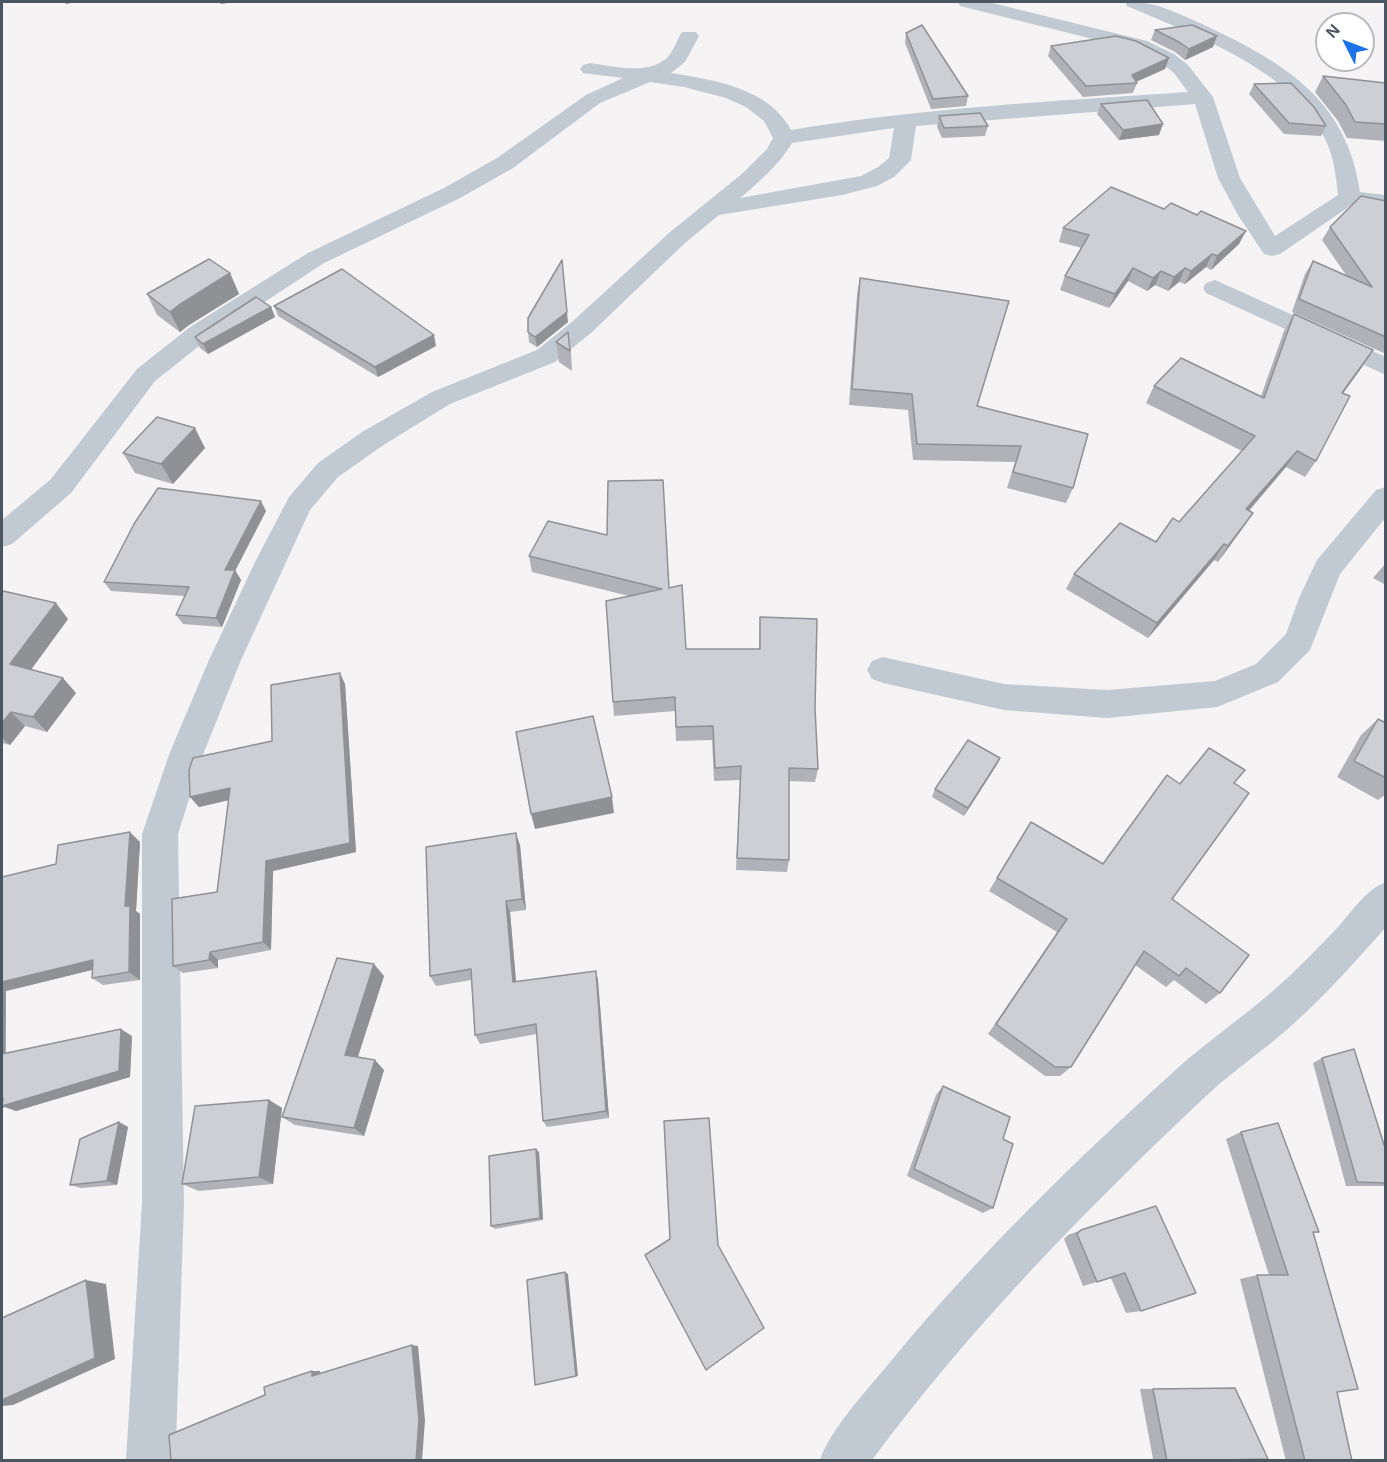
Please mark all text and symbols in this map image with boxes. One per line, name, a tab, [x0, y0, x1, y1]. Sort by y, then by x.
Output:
north arrow	[1315, 12, 1375, 72]
text: N	[1323, 21, 1343, 41]

